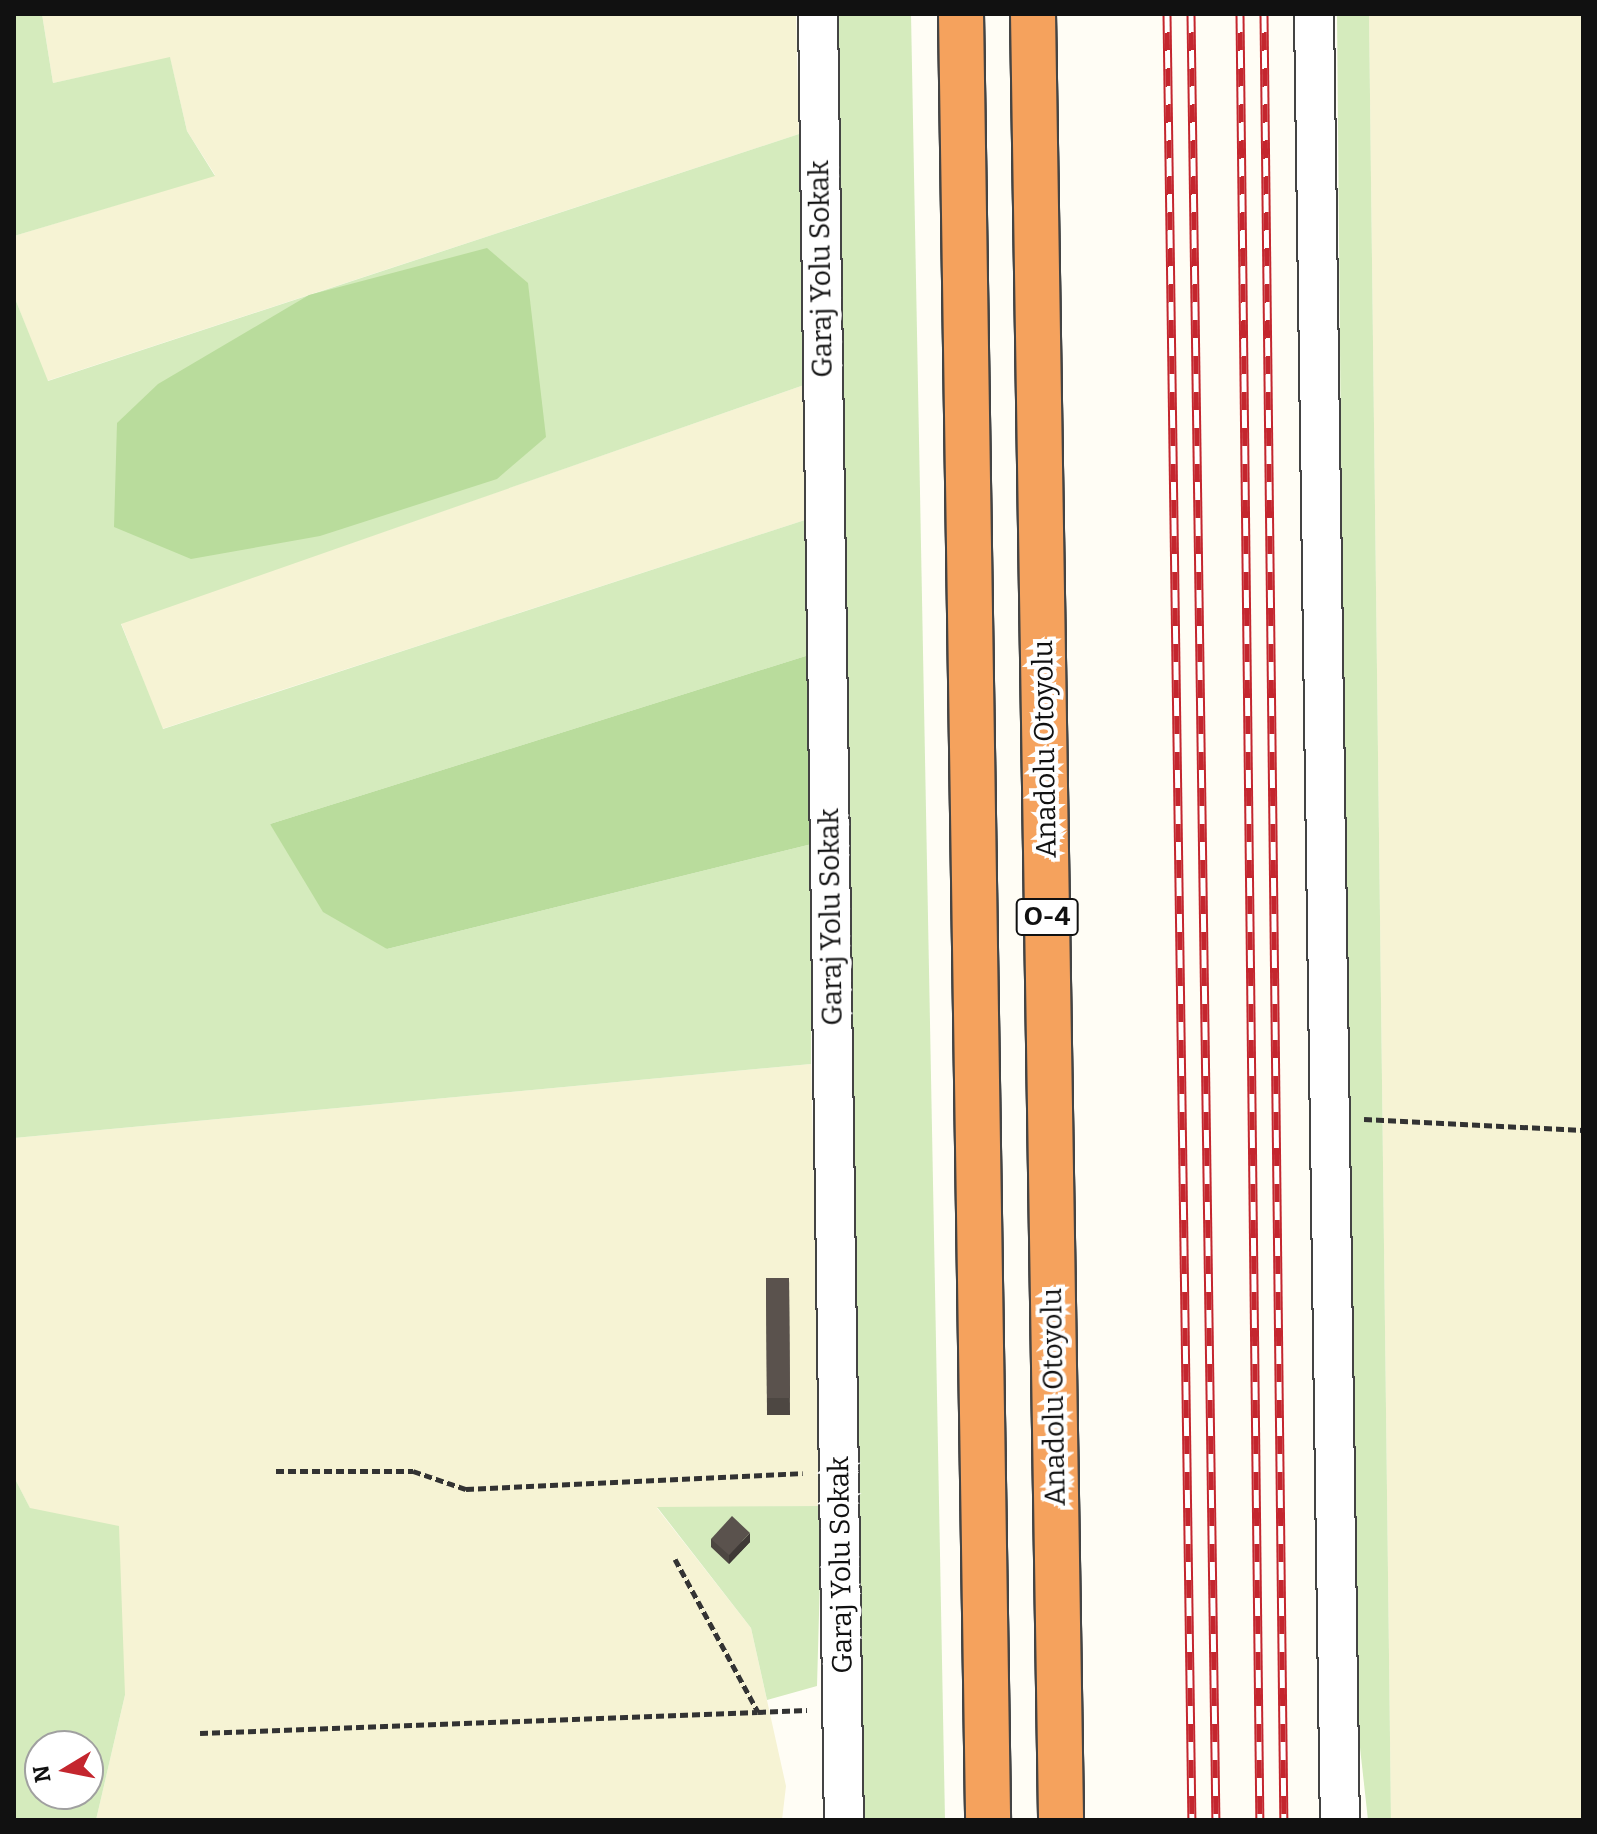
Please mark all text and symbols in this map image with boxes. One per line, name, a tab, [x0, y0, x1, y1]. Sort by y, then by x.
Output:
street label: Garaj Yolu Sokak	[802, 160, 840, 378]
street label: Anadolu Otoyolu	[1026, 640, 1064, 858]
street label: Garaj Yolu Sokak	[812, 808, 850, 1026]
road number: O-4	[1015, 895, 1079, 939]
street label: Anadolu Otoyolu	[1035, 1288, 1073, 1506]
street label: Garaj Yolu Sokak	[822, 1456, 860, 1674]
north arrow	[24, 1730, 104, 1810]
text: N	[27, 1763, 57, 1785]

